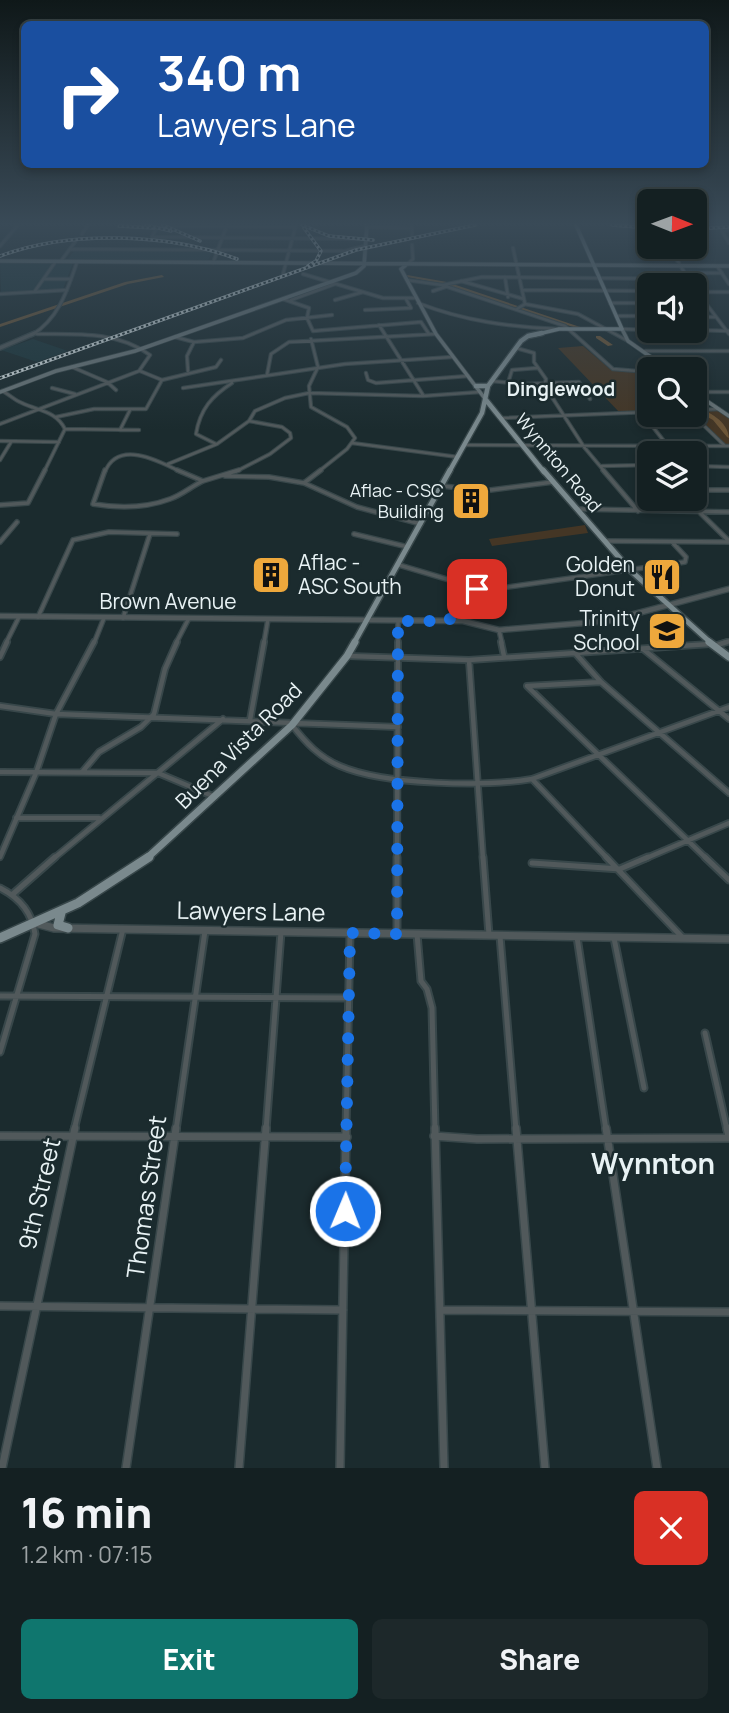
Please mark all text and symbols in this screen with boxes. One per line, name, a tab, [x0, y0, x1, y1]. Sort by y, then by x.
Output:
text: 340 m	[157, 39, 301, 106]
icon: right	[42, 49, 133, 140]
text: Lawyers Lane	[157, 103, 356, 147]
north arrow	[637, 189, 707, 259]
map controls	[637, 189, 707, 511]
button: sound	[637, 273, 707, 343]
button: search	[637, 357, 707, 427]
district label: Dinglewood	[507, 376, 615, 402]
street label: Wynnton Road	[510, 408, 607, 517]
button: layers	[637, 441, 707, 511]
place label: Aflac - CSC Building	[350, 478, 444, 523]
building icon: Aflac - CSC Building	[450, 480, 492, 522]
place label: Aflac - ASC South	[298, 548, 402, 600]
place label: Golden Donut	[566, 550, 635, 602]
building icon: Aflac - ASC South	[250, 554, 292, 596]
restaurant icon: Golden Donut	[641, 556, 683, 598]
pin	[447, 559, 507, 619]
icon: arrive	[458, 570, 496, 608]
street label: Brown Avenue	[100, 587, 236, 615]
place label: Trinity School	[573, 604, 640, 656]
school or university icon: Trinity School	[646, 610, 688, 652]
street label: Buena Vista Road	[169, 676, 308, 815]
street label: Lawyers Lane	[176, 893, 326, 928]
street label: Thomas Street	[118, 1113, 173, 1280]
street label: 9th Street	[10, 1134, 67, 1253]
district label: Wynnton	[591, 1144, 715, 1182]
position arrow	[308, 1174, 382, 1248]
text: 16 min	[21, 1483, 152, 1541]
button: close	[634, 1491, 708, 1565]
text: 1.2 km · 07:15	[21, 1538, 153, 1570]
button: Exit	[21, 1619, 358, 1699]
button: Share	[372, 1619, 708, 1699]

